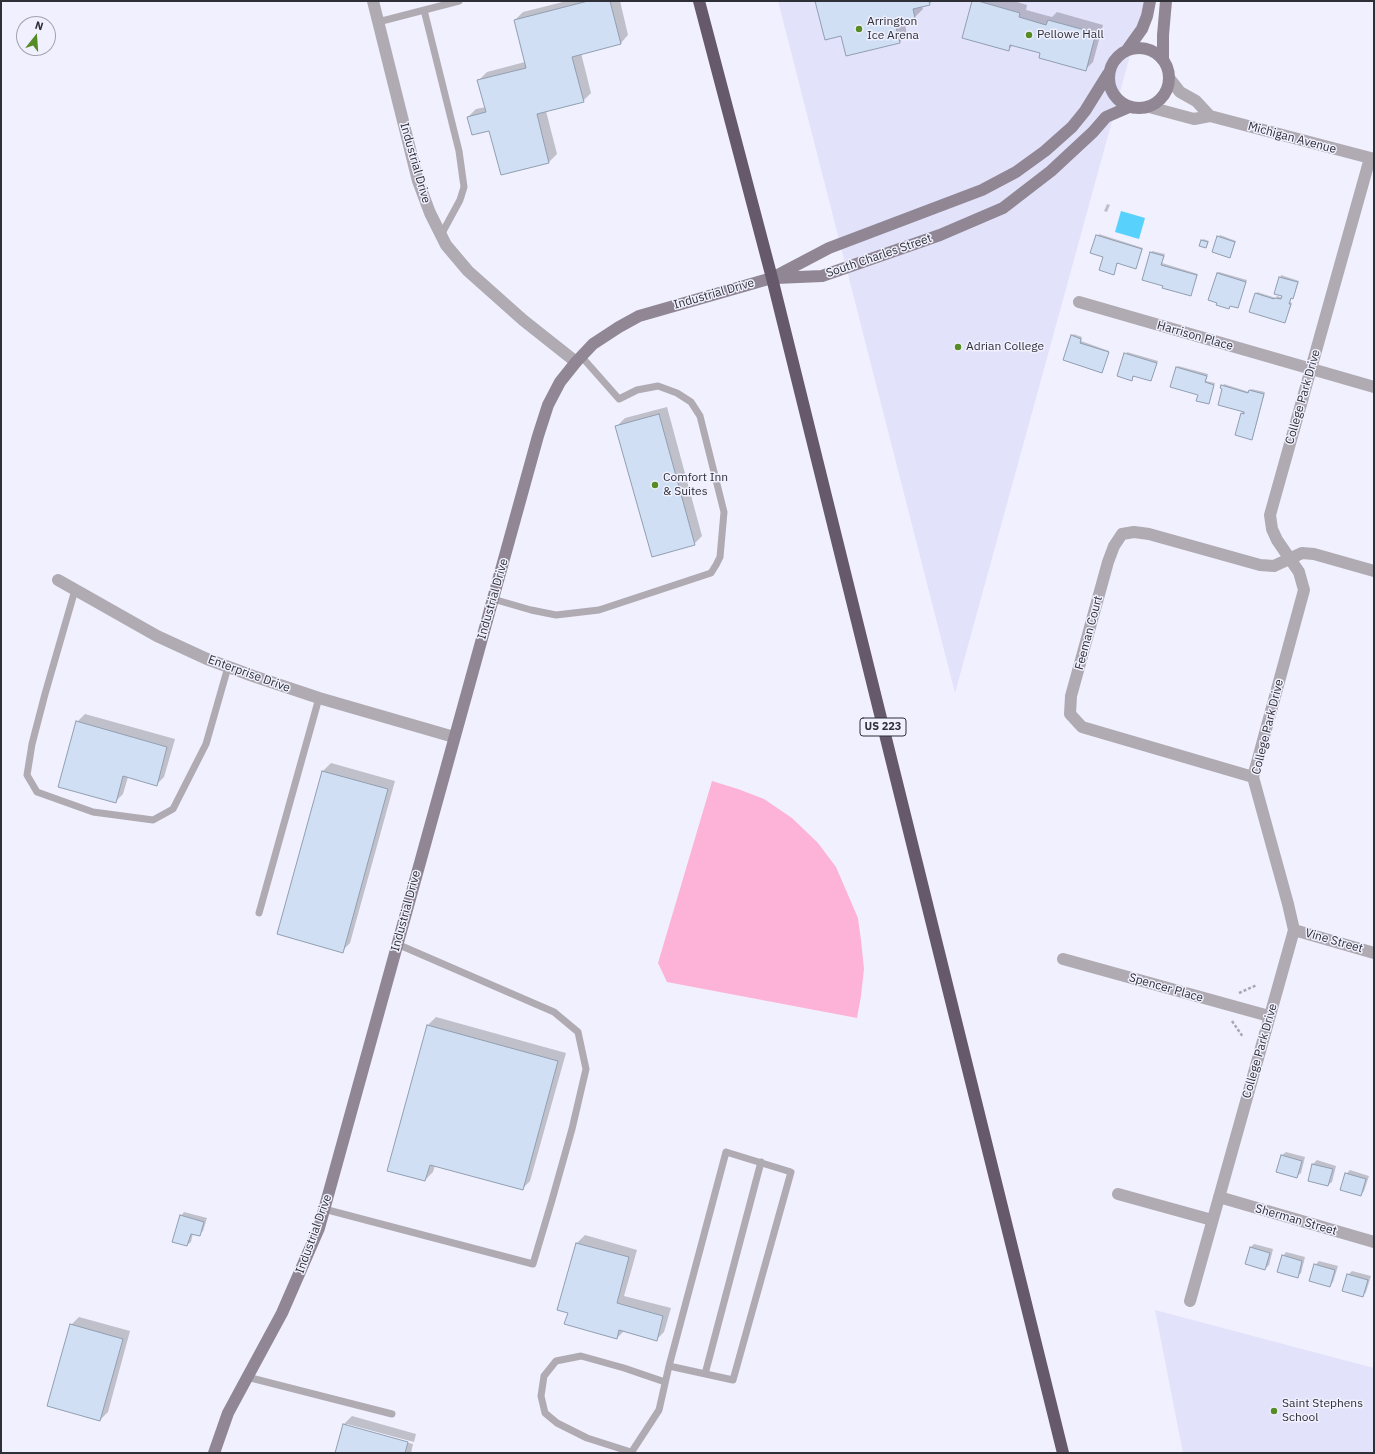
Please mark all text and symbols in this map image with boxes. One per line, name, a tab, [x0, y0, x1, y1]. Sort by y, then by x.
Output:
place label: Arrington Ice Arena	[867, 15, 919, 43]
north arrow	[16, 16, 56, 56]
text: N	[33, 18, 45, 33]
marker: Arrington Ice Arena	[854, 24, 864, 34]
place label: Pellowe Hall	[1037, 28, 1104, 42]
marker: Pellowe Hall	[1024, 30, 1034, 40]
street label: Michigan Avenue	[1246, 119, 1338, 157]
street label: Industrial Drive	[397, 121, 433, 205]
street label: South Charles Street	[824, 231, 934, 281]
street label: Industrial Drive	[672, 276, 756, 312]
street label: Harrison Place	[1155, 318, 1235, 354]
place label: Adrian College	[966, 340, 1044, 354]
marker: Adrian College	[953, 342, 963, 352]
street label: College Park Drive	[1283, 348, 1323, 446]
place label: Comfort Inn & Suites	[663, 471, 728, 499]
marker: Comfort Inn & Suites	[650, 480, 660, 490]
street label: Industrial Drive	[475, 557, 511, 641]
street label: Feeman Court	[1072, 595, 1106, 671]
street label: Enterprise Drive	[206, 652, 292, 696]
street label: College Park Drive	[1249, 678, 1287, 776]
road number: US 223	[860, 718, 906, 736]
street label: Industrial Drive	[388, 869, 424, 953]
street label: Vine Street	[1303, 926, 1365, 956]
street label: Spencer Place	[1127, 971, 1205, 1005]
street label: College Park Drive	[1240, 1002, 1280, 1100]
street label: Industrial Drive	[293, 1192, 335, 1276]
street label: Sherman Street	[1254, 1201, 1338, 1239]
place label: Saint Stephens School	[1282, 1397, 1363, 1425]
marker: Saint Stephens School	[1269, 1406, 1279, 1416]

